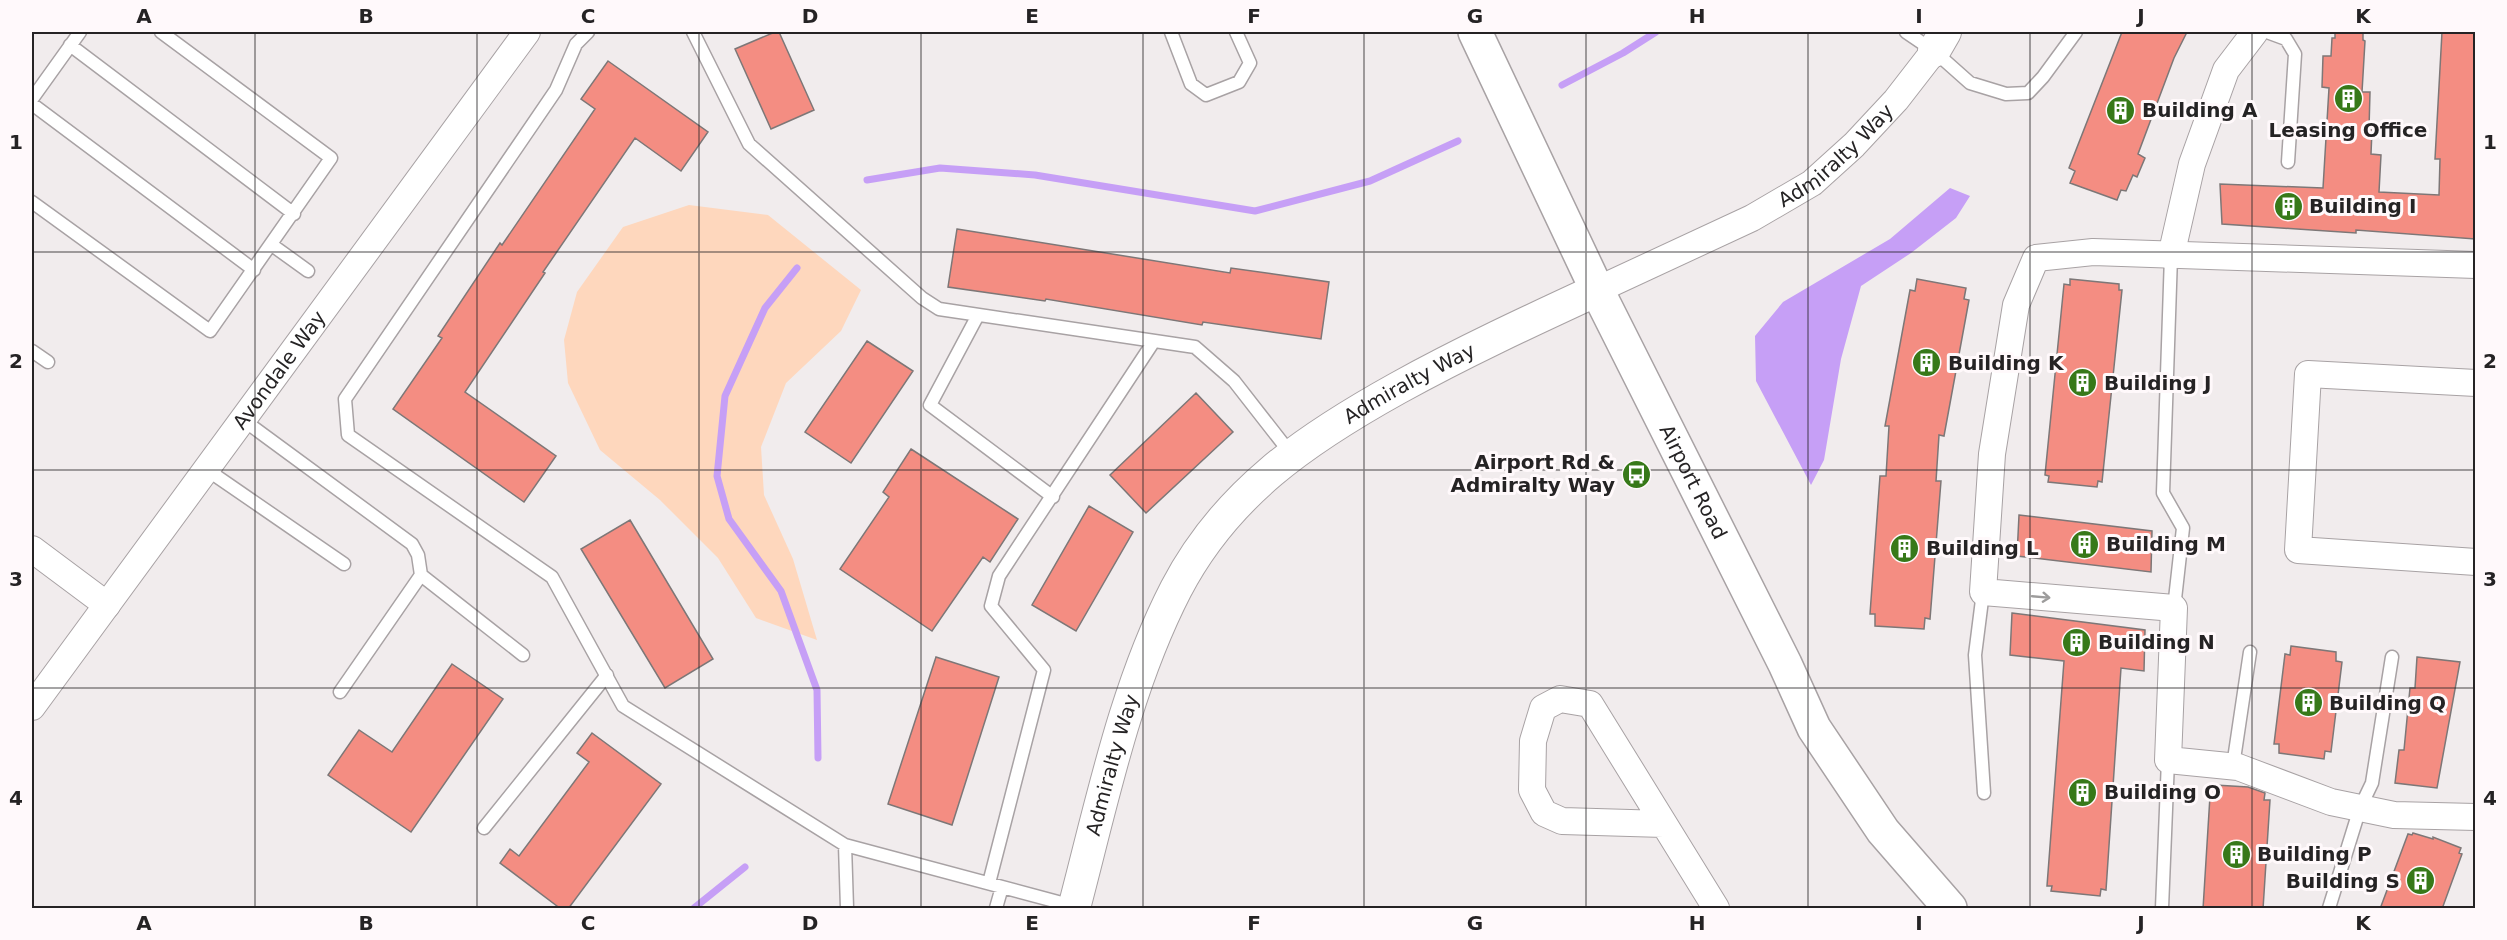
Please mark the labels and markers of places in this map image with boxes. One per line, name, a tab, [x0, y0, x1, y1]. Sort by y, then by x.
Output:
building icon: Leasing Office	[2332, 83, 2364, 115]
building icon: Building A	[2105, 94, 2137, 126]
place label: Building A	[2142, 98, 2258, 122]
place label: Leasing Office	[2269, 118, 2427, 142]
building icon: Building I	[2272, 190, 2304, 222]
place label: Building I	[2309, 194, 2416, 218]
building icon: Building K	[1911, 347, 1943, 379]
place label: Building K	[1948, 351, 2065, 375]
building icon: Building J	[2067, 367, 2099, 399]
place label: Building J	[2104, 371, 2211, 395]
place label: Airport Rd & Admiralty Way	[1450, 450, 1615, 497]
bus stop icon: Airport Rd & Admiralty Way	[1620, 458, 1652, 490]
building icon: Building M	[2069, 528, 2101, 560]
building icon: Building L	[1889, 532, 1921, 564]
place label: Building M	[2106, 532, 2226, 556]
place label: Building L	[1926, 536, 2039, 560]
building icon: Building N	[2061, 626, 2093, 658]
place label: Building N	[2098, 630, 2215, 654]
building icon: Building Q	[2292, 687, 2324, 719]
place label: Building Q	[2329, 691, 2446, 715]
building icon: Building O	[2067, 776, 2099, 808]
place label: Building O	[2104, 780, 2221, 804]
building icon: Building P	[2220, 838, 2252, 870]
place label: Building P	[2257, 842, 2372, 866]
building icon: Building S	[2405, 865, 2437, 897]
place label: Building S	[2286, 869, 2400, 893]

